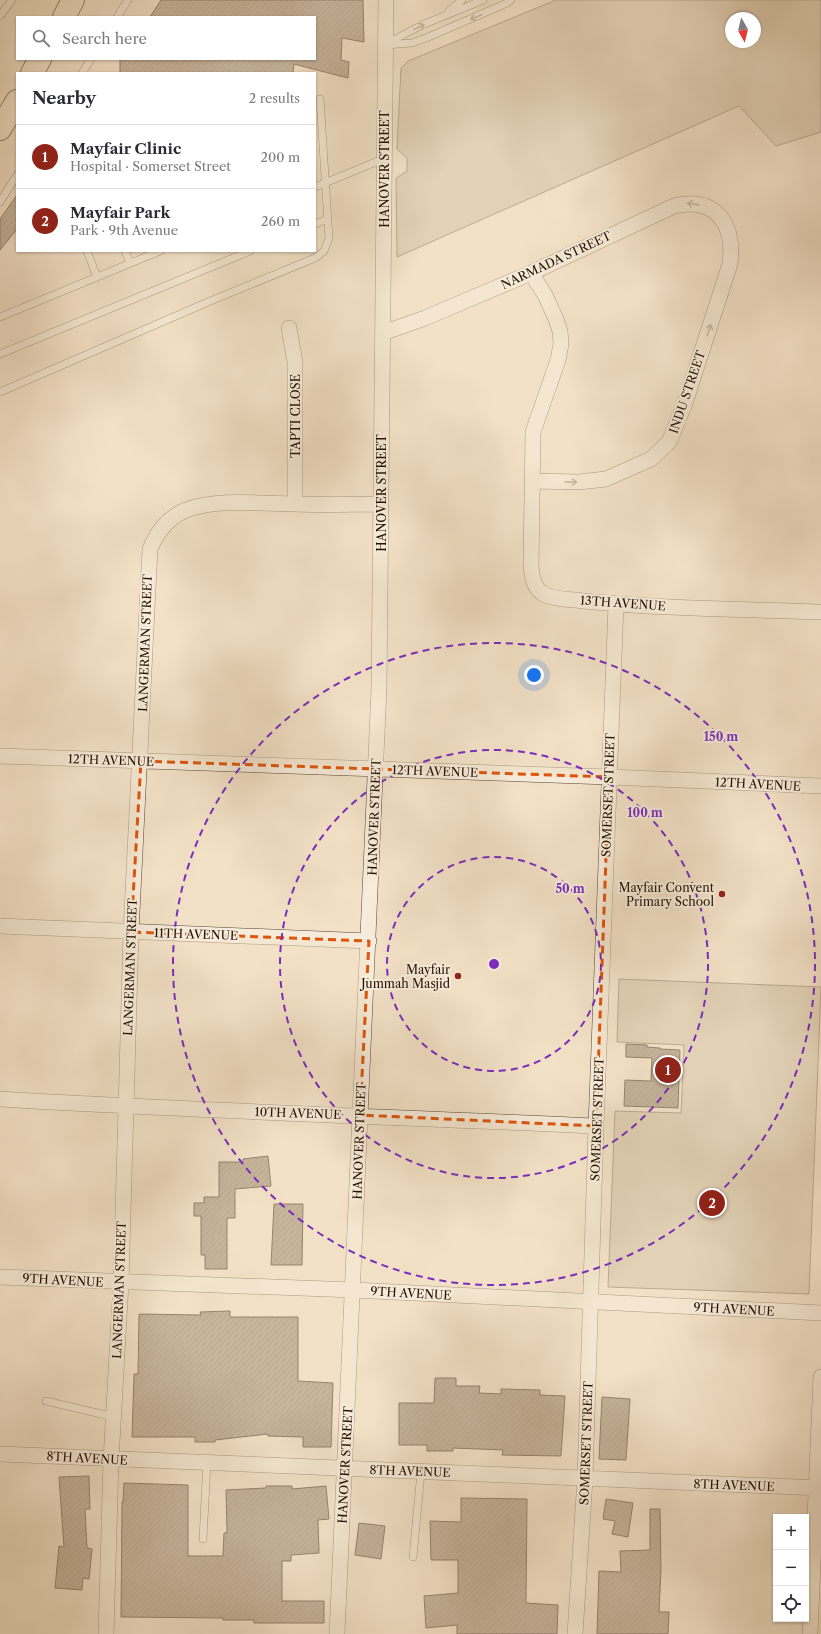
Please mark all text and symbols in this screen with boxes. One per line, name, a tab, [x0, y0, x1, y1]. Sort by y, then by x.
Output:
north arrow	[725, 12, 761, 48]
one-way arrow	[470, 14, 482, 21]
search box	[16, 16, 316, 60]
one-way arrow	[412, 23, 424, 30]
icon: search	[30, 27, 52, 49]
text: Search here	[62, 29, 147, 48]
text: Nearby	[32, 88, 96, 108]
text: 2 results	[249, 90, 300, 106]
street label: HANOVER STREET	[377, 110, 392, 228]
text: Mayfair Clinic	[70, 139, 181, 158]
text: 1	[42, 149, 48, 165]
text: 200 m	[260, 149, 300, 165]
text: Hospital · Somerset Street	[70, 158, 231, 174]
one-way arrow	[686, 200, 699, 208]
text: Mayfair Park	[70, 203, 170, 222]
text: 2	[41, 213, 49, 229]
text: 260 m	[261, 213, 300, 229]
text: Park · 9th Avenue	[70, 222, 178, 238]
street label: NARMADA STREET	[498, 228, 614, 292]
one-way arrow	[705, 324, 713, 336]
street label: INDU STREET	[666, 348, 708, 436]
street label: TAPTI CLOSE	[288, 374, 303, 458]
street label: HANOVER STREET	[374, 434, 389, 552]
one-way arrow	[564, 478, 577, 486]
street label: LANGERMAN STREET	[135, 574, 155, 712]
street label: 13TH AVENUE	[580, 593, 666, 613]
your location	[524, 665, 544, 685]
text: 150 m	[704, 729, 738, 744]
street label: SOMERSET STREET	[598, 733, 618, 857]
street label: 12TH AVENUE	[68, 751, 154, 769]
street label: HANOVER STREET	[364, 758, 384, 876]
street label: 12TH AVENUE	[392, 762, 478, 780]
street label: 12TH AVENUE	[715, 774, 801, 794]
text: 100 m	[627, 805, 663, 820]
place label: Mayfair Convent Primary School	[619, 880, 715, 909]
text: 50 m	[555, 881, 585, 896]
marker: Mayfair Convent Primary School	[717, 889, 727, 899]
street label: LANGERMAN STREET	[120, 898, 140, 1036]
street label: 11TH AVENUE	[154, 925, 238, 943]
centre of rings	[487, 957, 501, 971]
place label: Mayfair Jummah Masjid	[359, 962, 451, 991]
marker: Mayfair Jummah Masjid	[453, 971, 463, 981]
pin: 1	[655, 1055, 681, 1085]
street label: SOMERSET STREET	[587, 1057, 607, 1181]
street label: HANOVER STREET	[349, 1082, 369, 1200]
street label: 10TH AVENUE	[254, 1104, 342, 1122]
pin: 2	[699, 1188, 725, 1218]
street label: LANGERMAN STREET	[109, 1221, 129, 1359]
street label: 9TH AVENUE	[22, 1270, 104, 1290]
street label: 9TH AVENUE	[370, 1283, 452, 1303]
street label: 9TH AVENUE	[693, 1299, 775, 1319]
street label: SOMERSET STREET	[576, 1381, 596, 1505]
street label: HANOVER STREET	[334, 1406, 356, 1524]
street label: 8TH AVENUE	[46, 1448, 128, 1468]
street label: 8TH AVENUE	[369, 1462, 451, 1480]
street label: 8TH AVENUE	[693, 1476, 775, 1494]
map controls	[773, 1514, 809, 1622]
button: +	[773, 1514, 809, 1550]
button: −	[773, 1550, 809, 1586]
button: locate	[773, 1586, 809, 1622]

